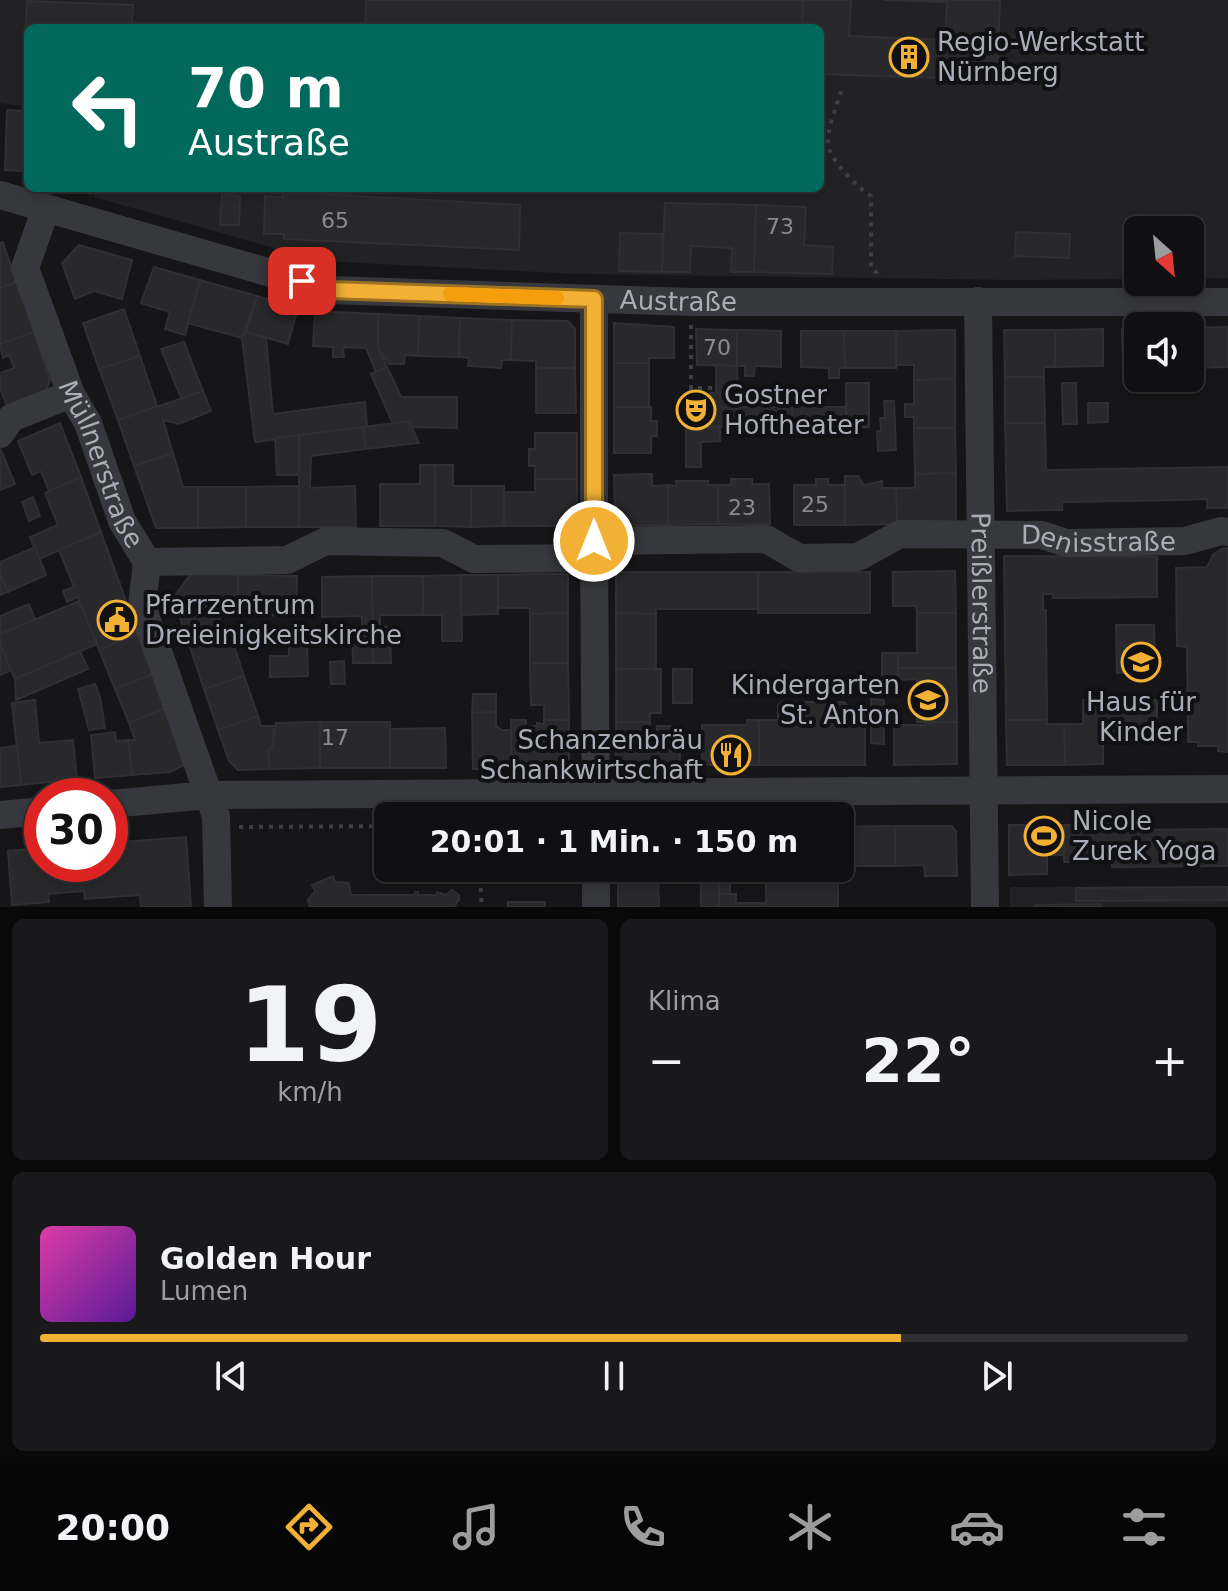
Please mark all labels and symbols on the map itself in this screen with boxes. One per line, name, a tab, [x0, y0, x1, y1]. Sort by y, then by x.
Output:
place label: Regio-Werkstatt Nürnberg	[937, 27, 1144, 87]
building icon: Regio-Werkstatt Nürnberg	[888, 36, 930, 78]
house number: 65	[321, 208, 349, 233]
house number: 73	[766, 214, 794, 239]
north arrow	[1124, 216, 1204, 296]
pin	[268, 247, 336, 315]
street label: Austraße	[619, 285, 737, 317]
house number: 70	[703, 335, 731, 360]
street label: Müllnerstraße	[52, 376, 150, 553]
place label: Gostner Hoftheater	[724, 380, 864, 440]
theatre icon: Gostner Hoftheater	[675, 389, 717, 431]
house number: 25	[801, 492, 829, 517]
house number: 23	[728, 495, 756, 520]
position arrow	[552, 499, 636, 583]
street label: Preißlerstraße	[965, 512, 998, 694]
street label: Denisstraße	[1021, 520, 1176, 559]
place label: Pfarrzentrum Dreieinigkeitskirche	[145, 590, 402, 650]
public building icon: Pfarrzentrum Dreieinigkeitskirche	[96, 599, 138, 641]
school or university icon: Haus für Kinder	[1120, 641, 1162, 683]
place label: Kindergarten St. Anton	[731, 670, 900, 730]
school or university icon: Kindergarten St. Anton	[907, 679, 949, 721]
place label: Haus für Kinder	[1086, 687, 1196, 747]
house number: 17	[321, 725, 349, 750]
place label: Schanzenbräu Schankwirtschaft	[480, 725, 703, 785]
restaurant icon: Schanzenbräu Schankwirtschaft	[710, 734, 752, 776]
speed limit sign: 30	[24, 778, 128, 882]
place label: Nicole Zurek Yoga	[1072, 806, 1217, 866]
sports icon: Nicole Zurek Yoga	[1023, 815, 1065, 857]

